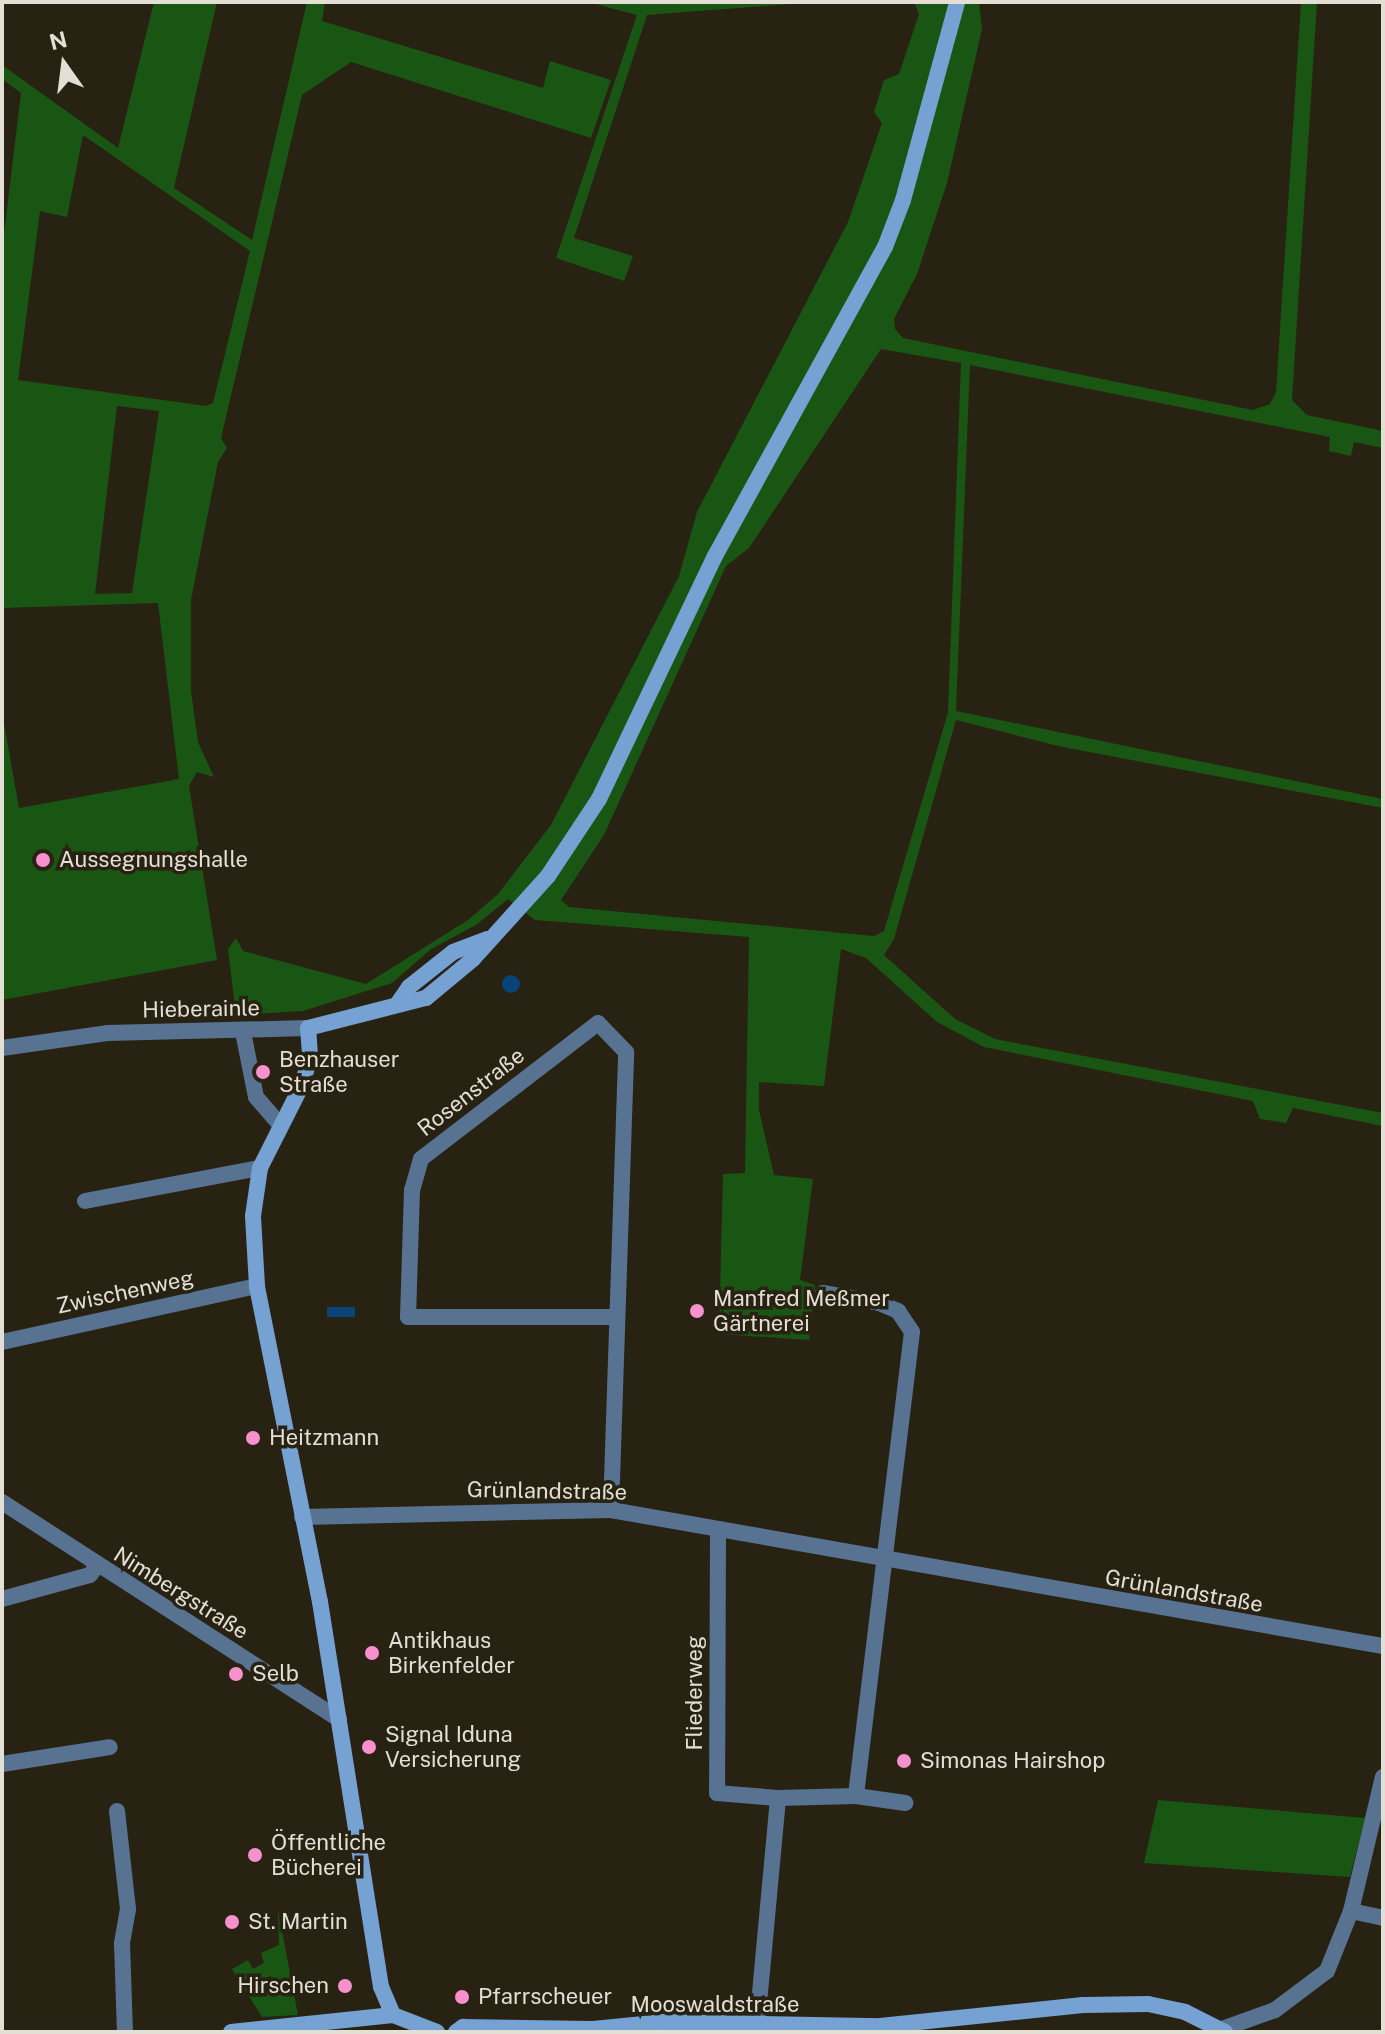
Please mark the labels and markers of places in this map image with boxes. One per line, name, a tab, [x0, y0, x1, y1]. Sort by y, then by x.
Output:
place label: Aussegnungshalle	[59, 847, 248, 873]
marker: Aussegnungshalle	[34, 851, 52, 869]
place label: Benzhauser Straße	[279, 1046, 399, 1098]
marker: Benzhauser Straße	[254, 1063, 272, 1081]
place label: Manfred Meßmer Gärtnerei	[713, 1285, 890, 1336]
marker: Manfred Meßmer Gärtnerei	[688, 1302, 706, 1320]
place label: Heitzmann	[269, 1425, 379, 1451]
marker: Heitzmann	[244, 1429, 262, 1447]
place label: Antikhaus Birkenfelder	[388, 1627, 515, 1678]
marker: Antikhaus Birkenfelder	[363, 1644, 381, 1662]
place label: Selb	[252, 1661, 299, 1687]
marker: Selb	[227, 1665, 245, 1683]
place label: Signal Iduna Versicherung	[385, 1721, 521, 1772]
marker: Signal Iduna Versicherung	[360, 1738, 378, 1756]
place label: Simonas Hairshop	[920, 1748, 1105, 1774]
marker: Simonas Hairshop	[895, 1752, 913, 1770]
place label: Öffentliche Bücherei	[271, 1829, 386, 1880]
marker: Öffentliche Bücherei	[246, 1846, 264, 1864]
place label: St. Martin	[248, 1909, 348, 1935]
marker: St. Martin	[223, 1913, 241, 1931]
place label: Hirschen	[237, 1973, 329, 1999]
marker: Hirschen	[336, 1977, 354, 1995]
place label: Pfarrscheuer	[478, 1984, 612, 2010]
marker: Pfarrscheuer	[453, 1988, 471, 2006]

